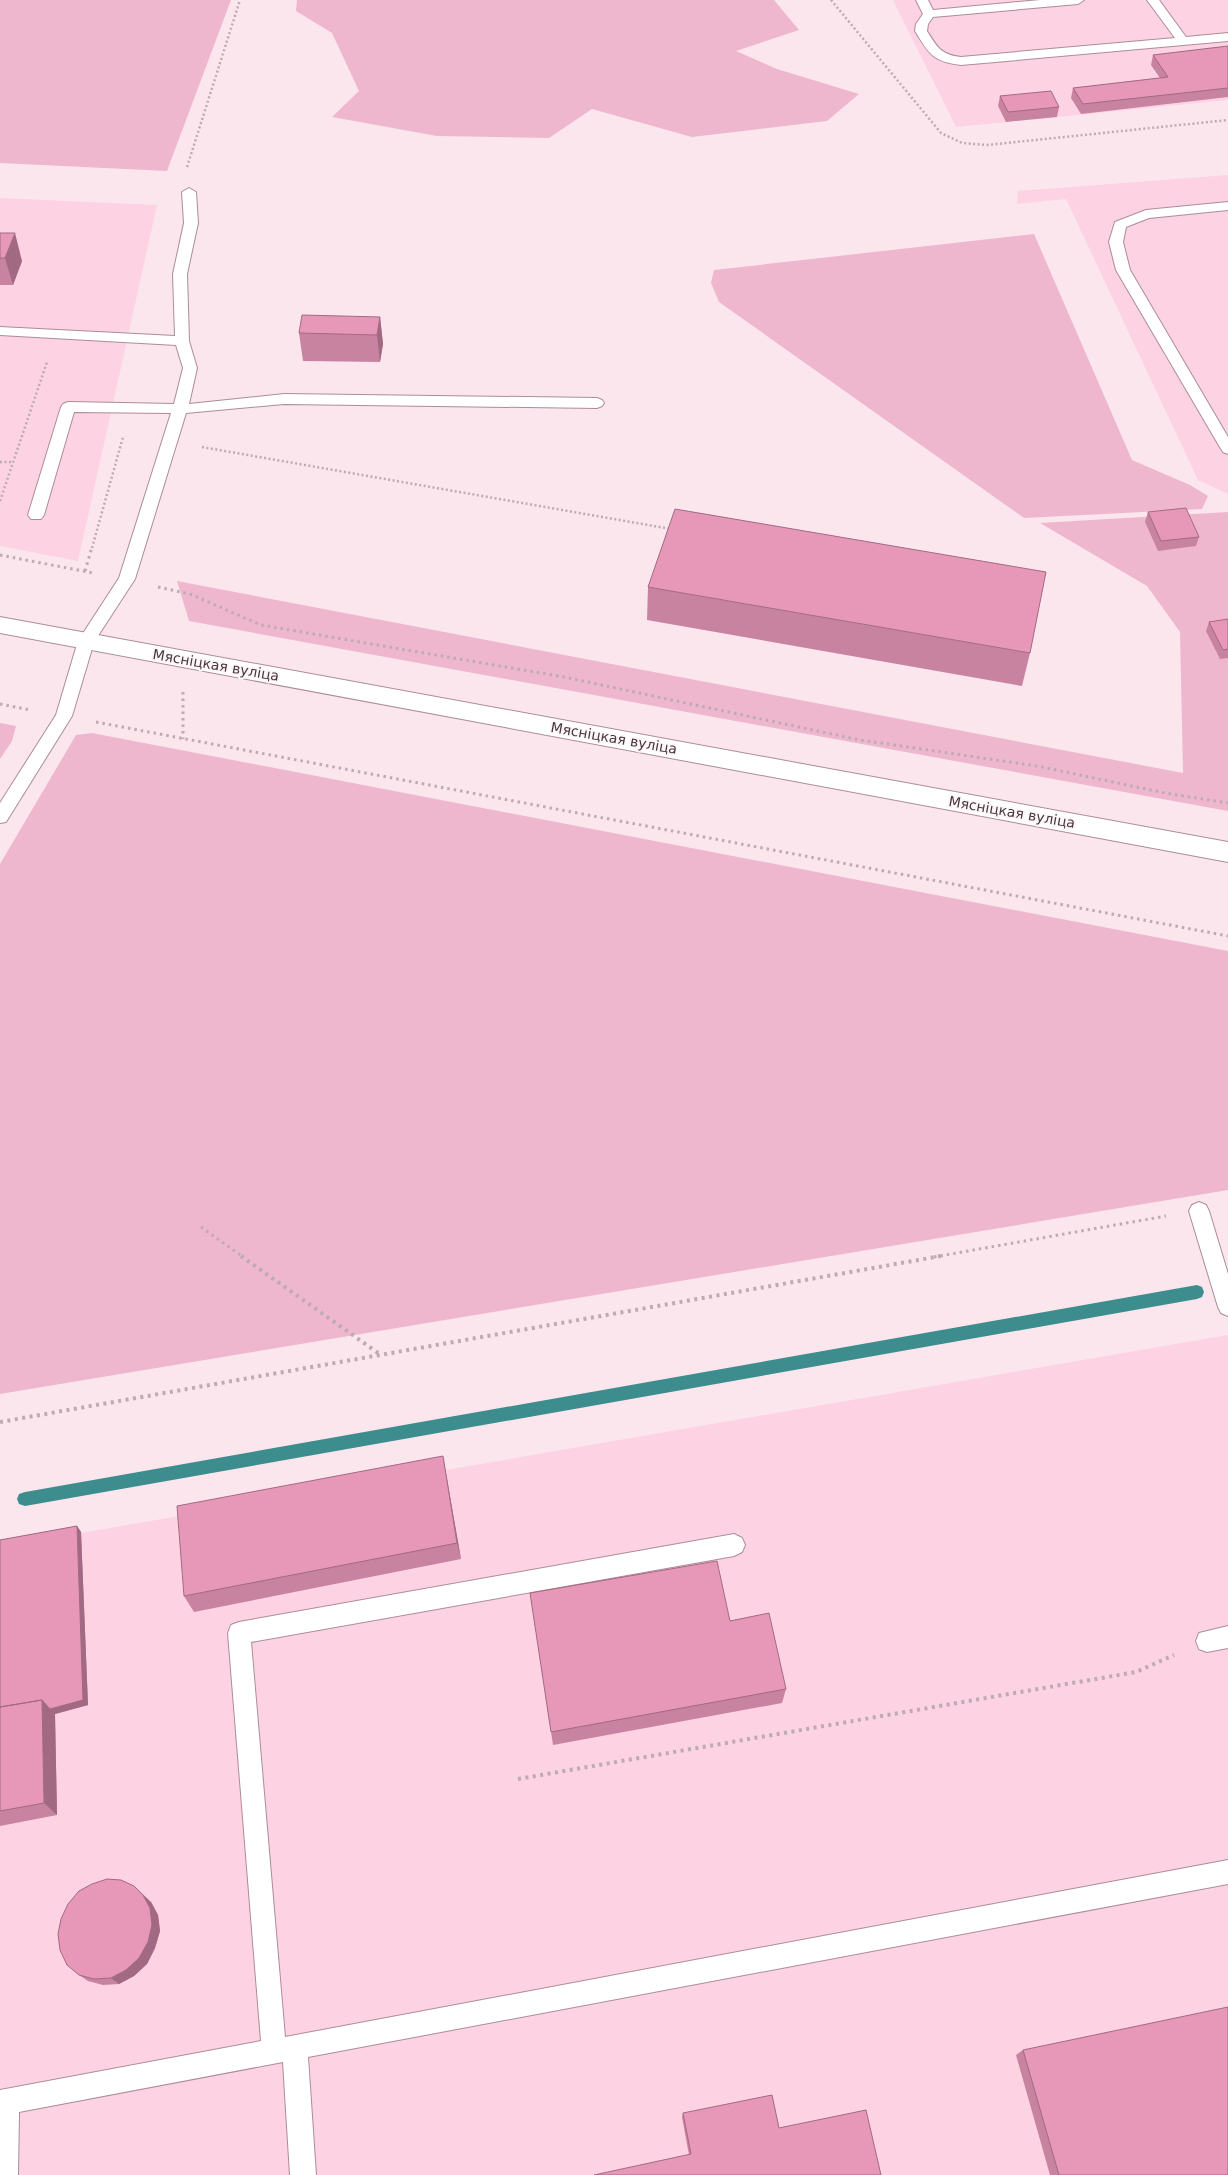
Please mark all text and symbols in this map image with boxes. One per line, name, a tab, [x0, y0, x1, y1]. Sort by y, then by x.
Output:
street label: Мясніцкая вуліца	[151, 646, 281, 684]
street label: Мясніцкая вуліца	[549, 719, 679, 757]
street label: Мясніцкая вуліца	[947, 793, 1077, 831]

